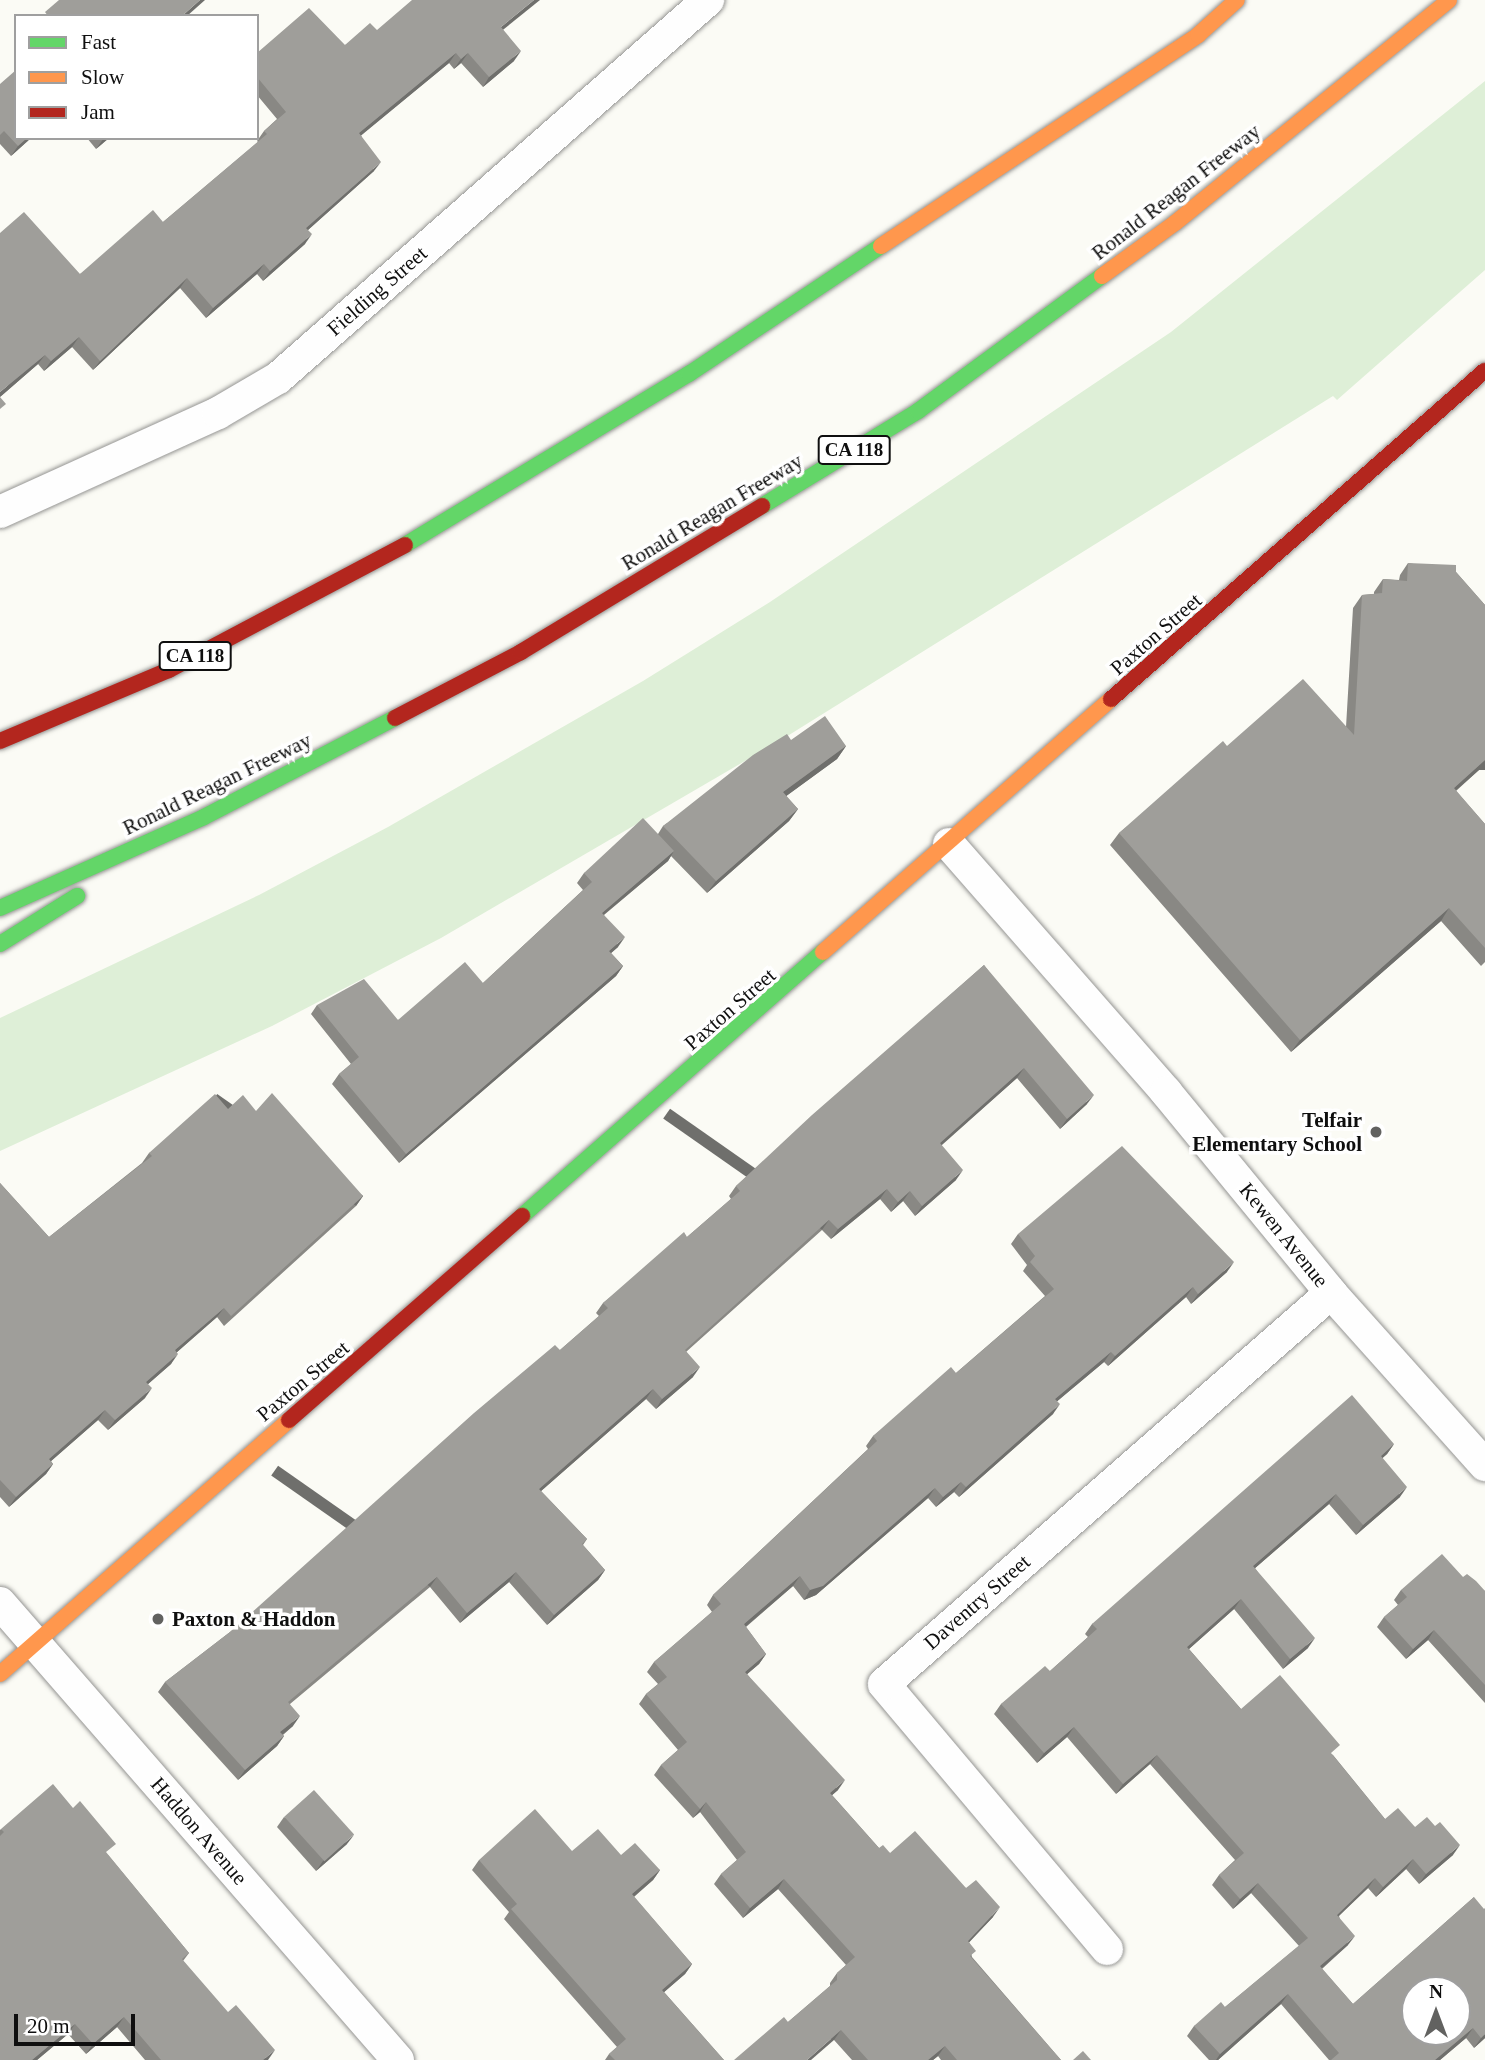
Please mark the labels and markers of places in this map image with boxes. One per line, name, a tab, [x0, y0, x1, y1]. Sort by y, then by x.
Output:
place label: Telfair Elementary School	[1192, 1107, 1362, 1157]
marker: Telfair Elementary School	[1368, 1124, 1384, 1140]
place label: Paxton & Haddon	[172, 1606, 335, 1632]
marker: Paxton & Haddon	[150, 1611, 166, 1627]

